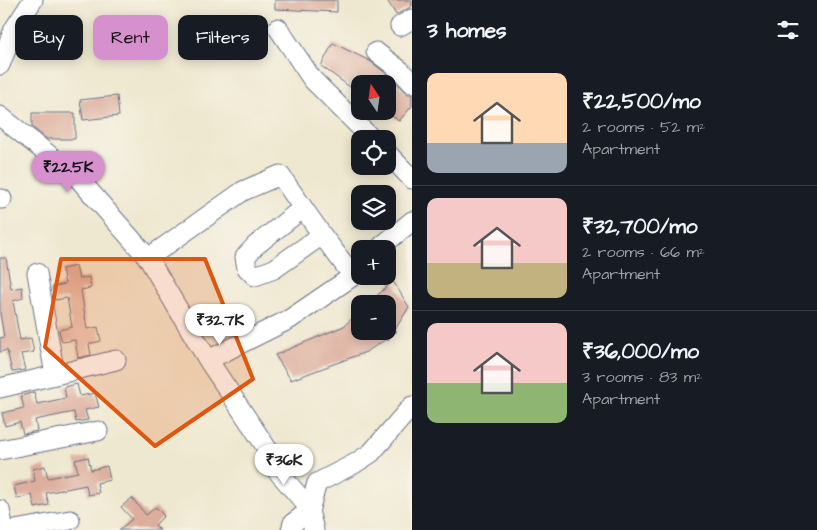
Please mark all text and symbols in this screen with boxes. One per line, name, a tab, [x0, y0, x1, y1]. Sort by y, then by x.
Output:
chip: Buy	[15, 15, 83, 60]
chip: Rent	[93, 15, 168, 60]
chip: Filters	[178, 15, 268, 60]
text: 3 homes	[427, 16, 507, 45]
icon: filters	[774, 16, 802, 44]
north arrow	[351, 75, 396, 120]
map controls	[351, 75, 396, 340]
text: ₹22,500/mo	[582, 87, 701, 116]
icon: home	[467, 93, 527, 153]
text: 2 rooms · 52 m²	[582, 116, 705, 138]
button: locate	[351, 130, 396, 175]
text: Apartment	[582, 138, 660, 160]
pin: ₹22.5K	[27, 150, 109, 193]
text: ₹22.5K	[43, 156, 93, 178]
button: layers	[351, 185, 396, 230]
text: ₹32,700/mo	[582, 212, 698, 241]
icon: home	[467, 218, 527, 278]
button: +	[351, 240, 396, 285]
text: 2 rooms · 66 m²	[582, 241, 705, 263]
text: Apartment	[582, 263, 660, 285]
button: −	[351, 295, 396, 340]
pin: ₹32.7K	[179, 304, 261, 346]
text: ₹32.7K	[196, 309, 244, 331]
text: ₹36,000/mo	[582, 337, 699, 366]
icon: home	[467, 343, 527, 403]
text: 3 rooms · 83 m²	[582, 366, 702, 388]
text: Apartment	[582, 388, 660, 410]
pin: ₹36K	[254, 444, 314, 486]
text: ₹36K	[265, 449, 303, 471]

